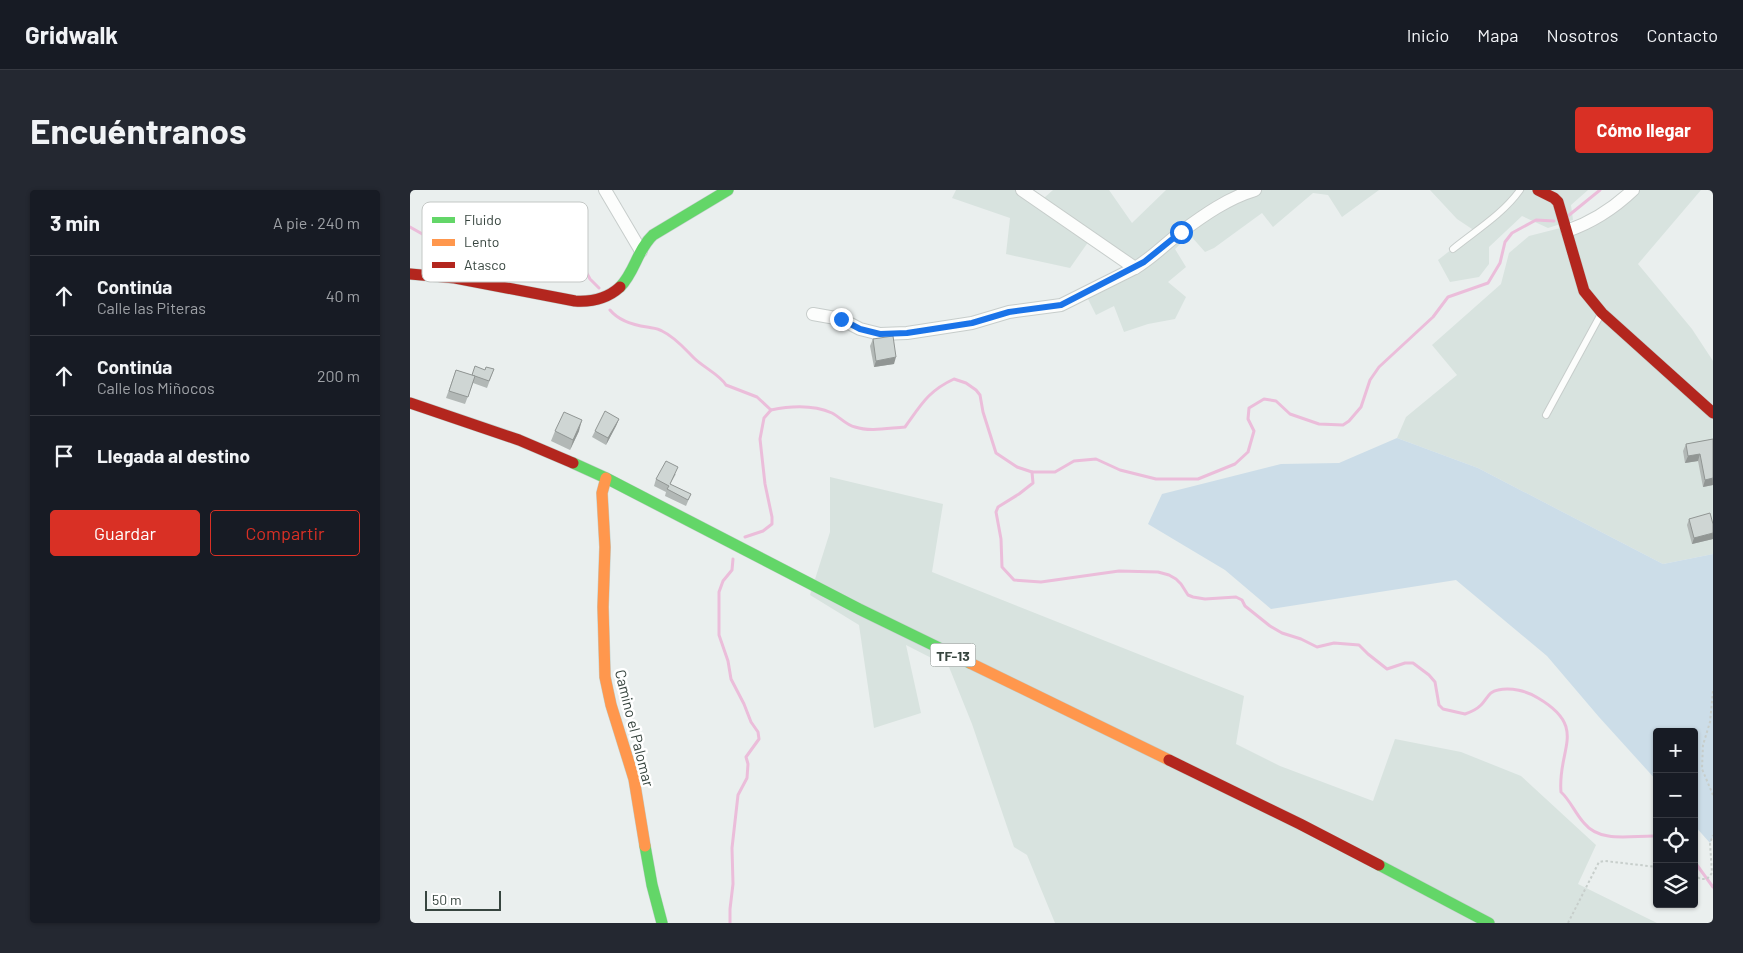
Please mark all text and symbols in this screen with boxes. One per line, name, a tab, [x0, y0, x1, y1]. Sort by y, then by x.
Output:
text: Gridwalk	[25, 20, 118, 49]
text: Inicio	[1407, 24, 1449, 46]
text: Mapa	[1477, 24, 1519, 46]
text: Nosotros	[1547, 24, 1618, 46]
text: Contacto	[1646, 24, 1718, 46]
button: Cómo llegar	[1575, 107, 1713, 153]
text: Encuéntranos	[30, 109, 247, 151]
legend	[422, 202, 588, 282]
text: 3 min	[50, 210, 100, 235]
text: Fluido	[464, 211, 502, 228]
text: A pie · 240 m	[273, 213, 360, 232]
route start	[1170, 221, 1193, 244]
text: Lento	[464, 233, 499, 250]
text: Atasco	[464, 256, 506, 273]
text: Continúa	[97, 275, 172, 298]
icon: ahead	[50, 282, 78, 310]
text: 40 m	[326, 286, 360, 305]
text: Calle las Piteras	[97, 298, 206, 317]
route end	[830, 308, 853, 331]
text: Continúa	[97, 355, 172, 378]
icon: ahead	[50, 362, 78, 390]
text: 200 m	[317, 366, 360, 385]
text: Calle los Miñocos	[97, 378, 215, 397]
icon: arrive	[50, 442, 78, 470]
text: Llegada al destino	[97, 444, 250, 467]
button: Guardar	[50, 510, 200, 556]
button: Compartir	[210, 510, 360, 556]
road number: TF-13	[930, 644, 976, 666]
street label: Camino el Palomar	[612, 668, 658, 789]
map controls	[1653, 728, 1698, 908]
button: +	[1653, 728, 1698, 773]
button: −	[1653, 773, 1698, 818]
button: locate	[1653, 818, 1698, 863]
button: layers	[1653, 863, 1698, 908]
scale bar	[425, 888, 501, 911]
text: 50 m	[432, 891, 461, 908]

